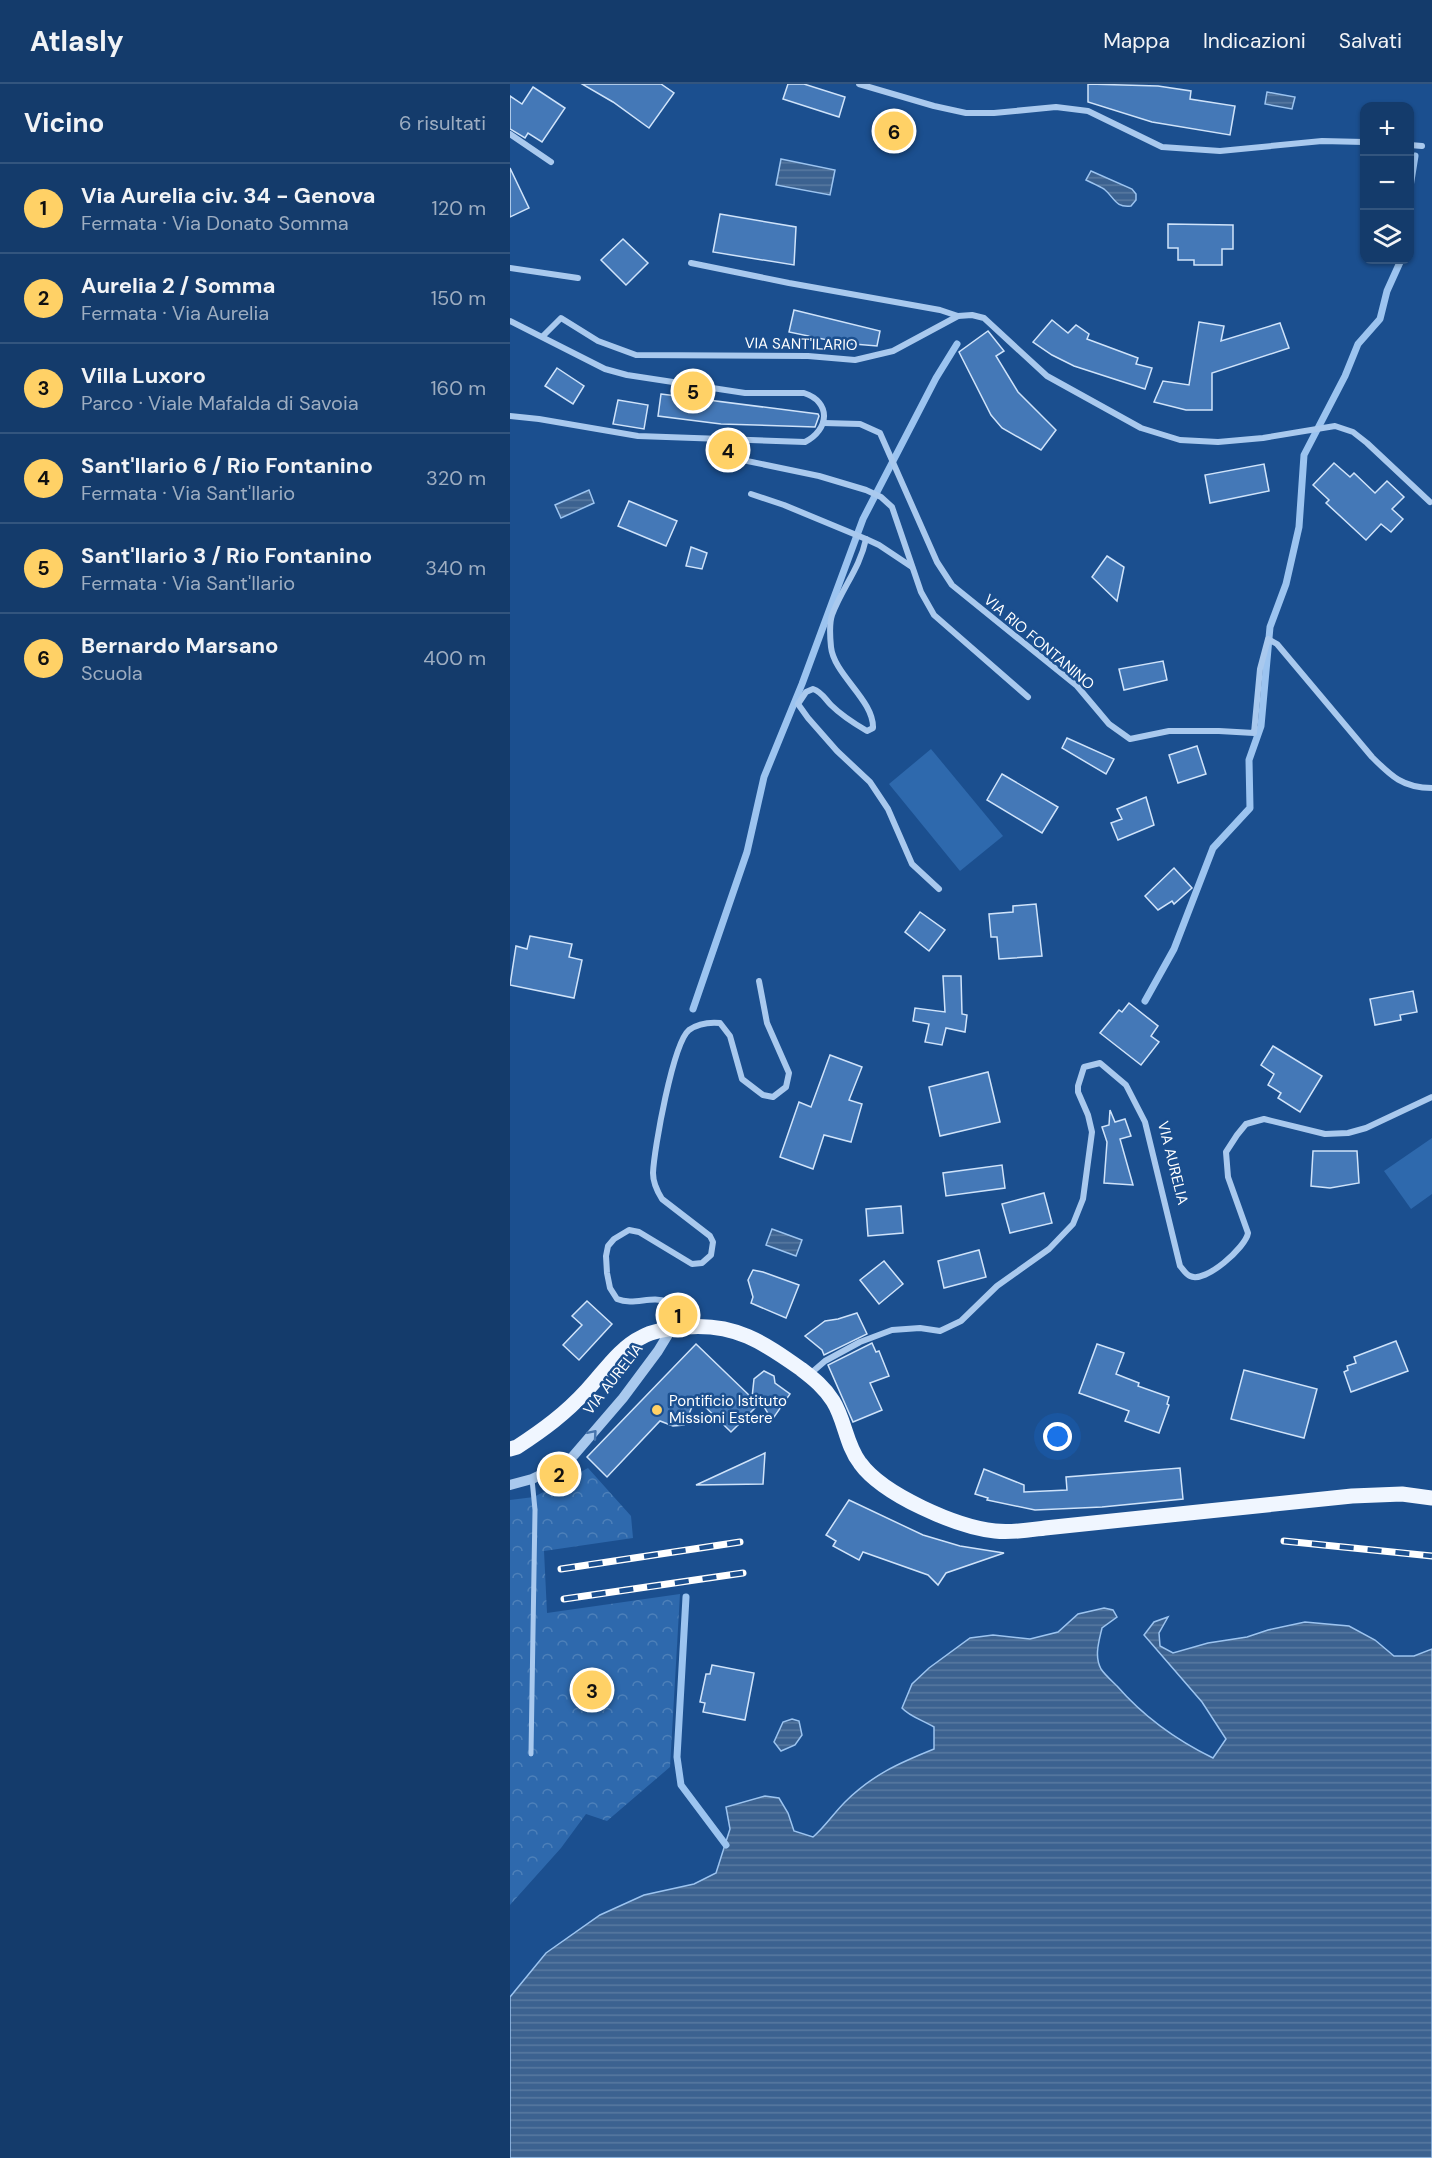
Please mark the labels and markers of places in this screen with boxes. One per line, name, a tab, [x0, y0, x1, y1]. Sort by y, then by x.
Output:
pin: 6	[874, 108, 914, 154]
pin: 5	[674, 368, 712, 414]
pin: 4	[708, 428, 748, 472]
pin: 1	[658, 1292, 698, 1338]
place label: Pontificio Istituto Missioni Estere	[669, 1391, 787, 1428]
marker: Pontificio Istituto Missioni Estere	[650, 1403, 664, 1417]
pin: 2	[539, 1452, 578, 1496]
pin: 3	[572, 1668, 611, 1712]

